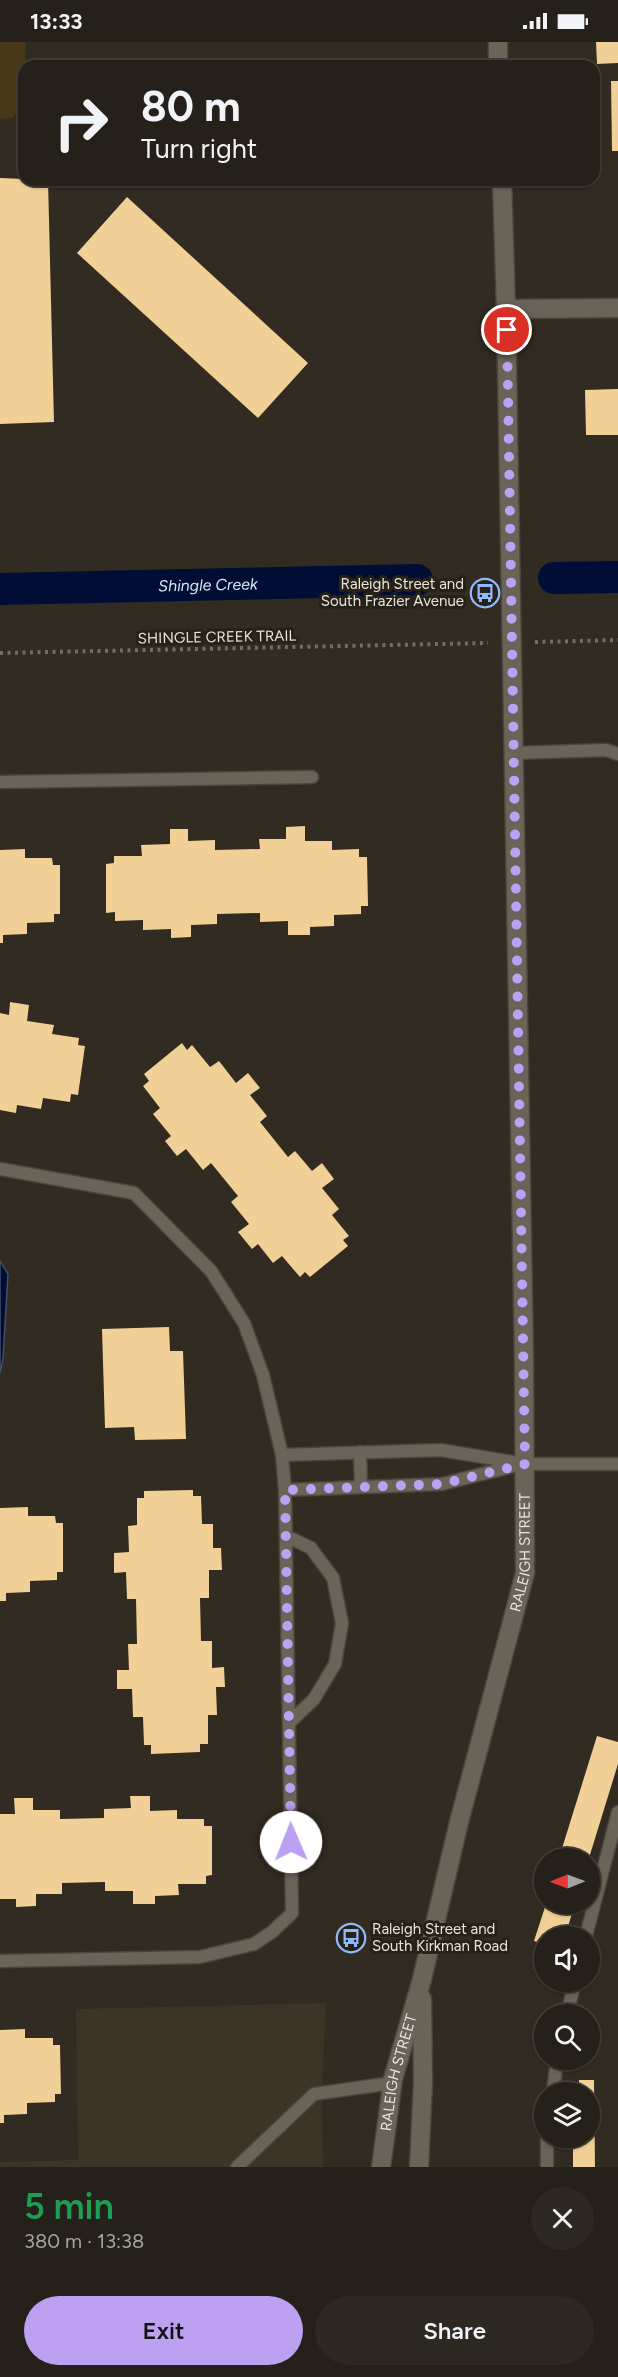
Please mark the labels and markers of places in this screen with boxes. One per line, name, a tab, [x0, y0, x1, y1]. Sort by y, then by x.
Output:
pin	[481, 304, 532, 355]
place label: Raleigh Street and South Frazier Avenue	[321, 575, 464, 610]
bus stop icon: Raleigh Street and South Frazier Avenue	[469, 577, 501, 609]
place label: Raleigh Street and South Kirkman Road	[372, 1920, 508, 1955]
bus stop icon: Raleigh Street and South Kirkman Road	[335, 1922, 367, 1954]

